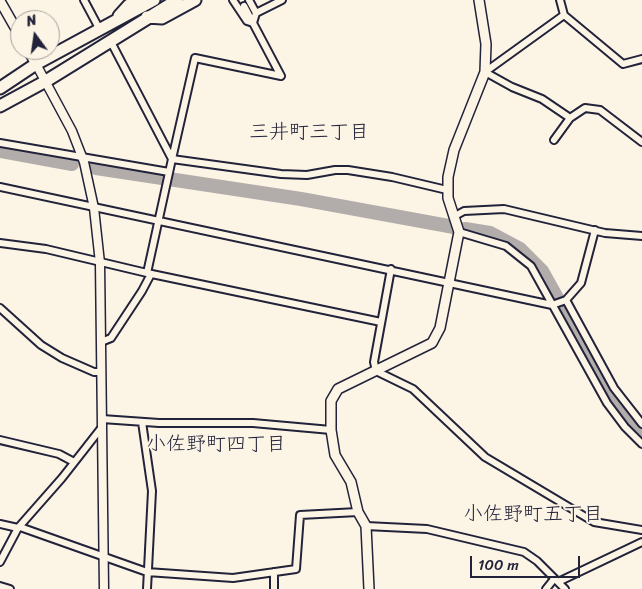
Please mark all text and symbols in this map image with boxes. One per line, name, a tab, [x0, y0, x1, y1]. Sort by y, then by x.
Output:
text: N	[24, 8, 39, 34]
north arrow	[10, 10, 60, 60]
district label: 三井町三丁目	[249, 121, 369, 145]
district label: 小佐野町四丁目	[146, 433, 286, 457]
district label: 小佐野町五丁目	[463, 503, 603, 527]
scale bar	[472, 546, 582, 578]
text: 100 m	[478, 552, 519, 578]

